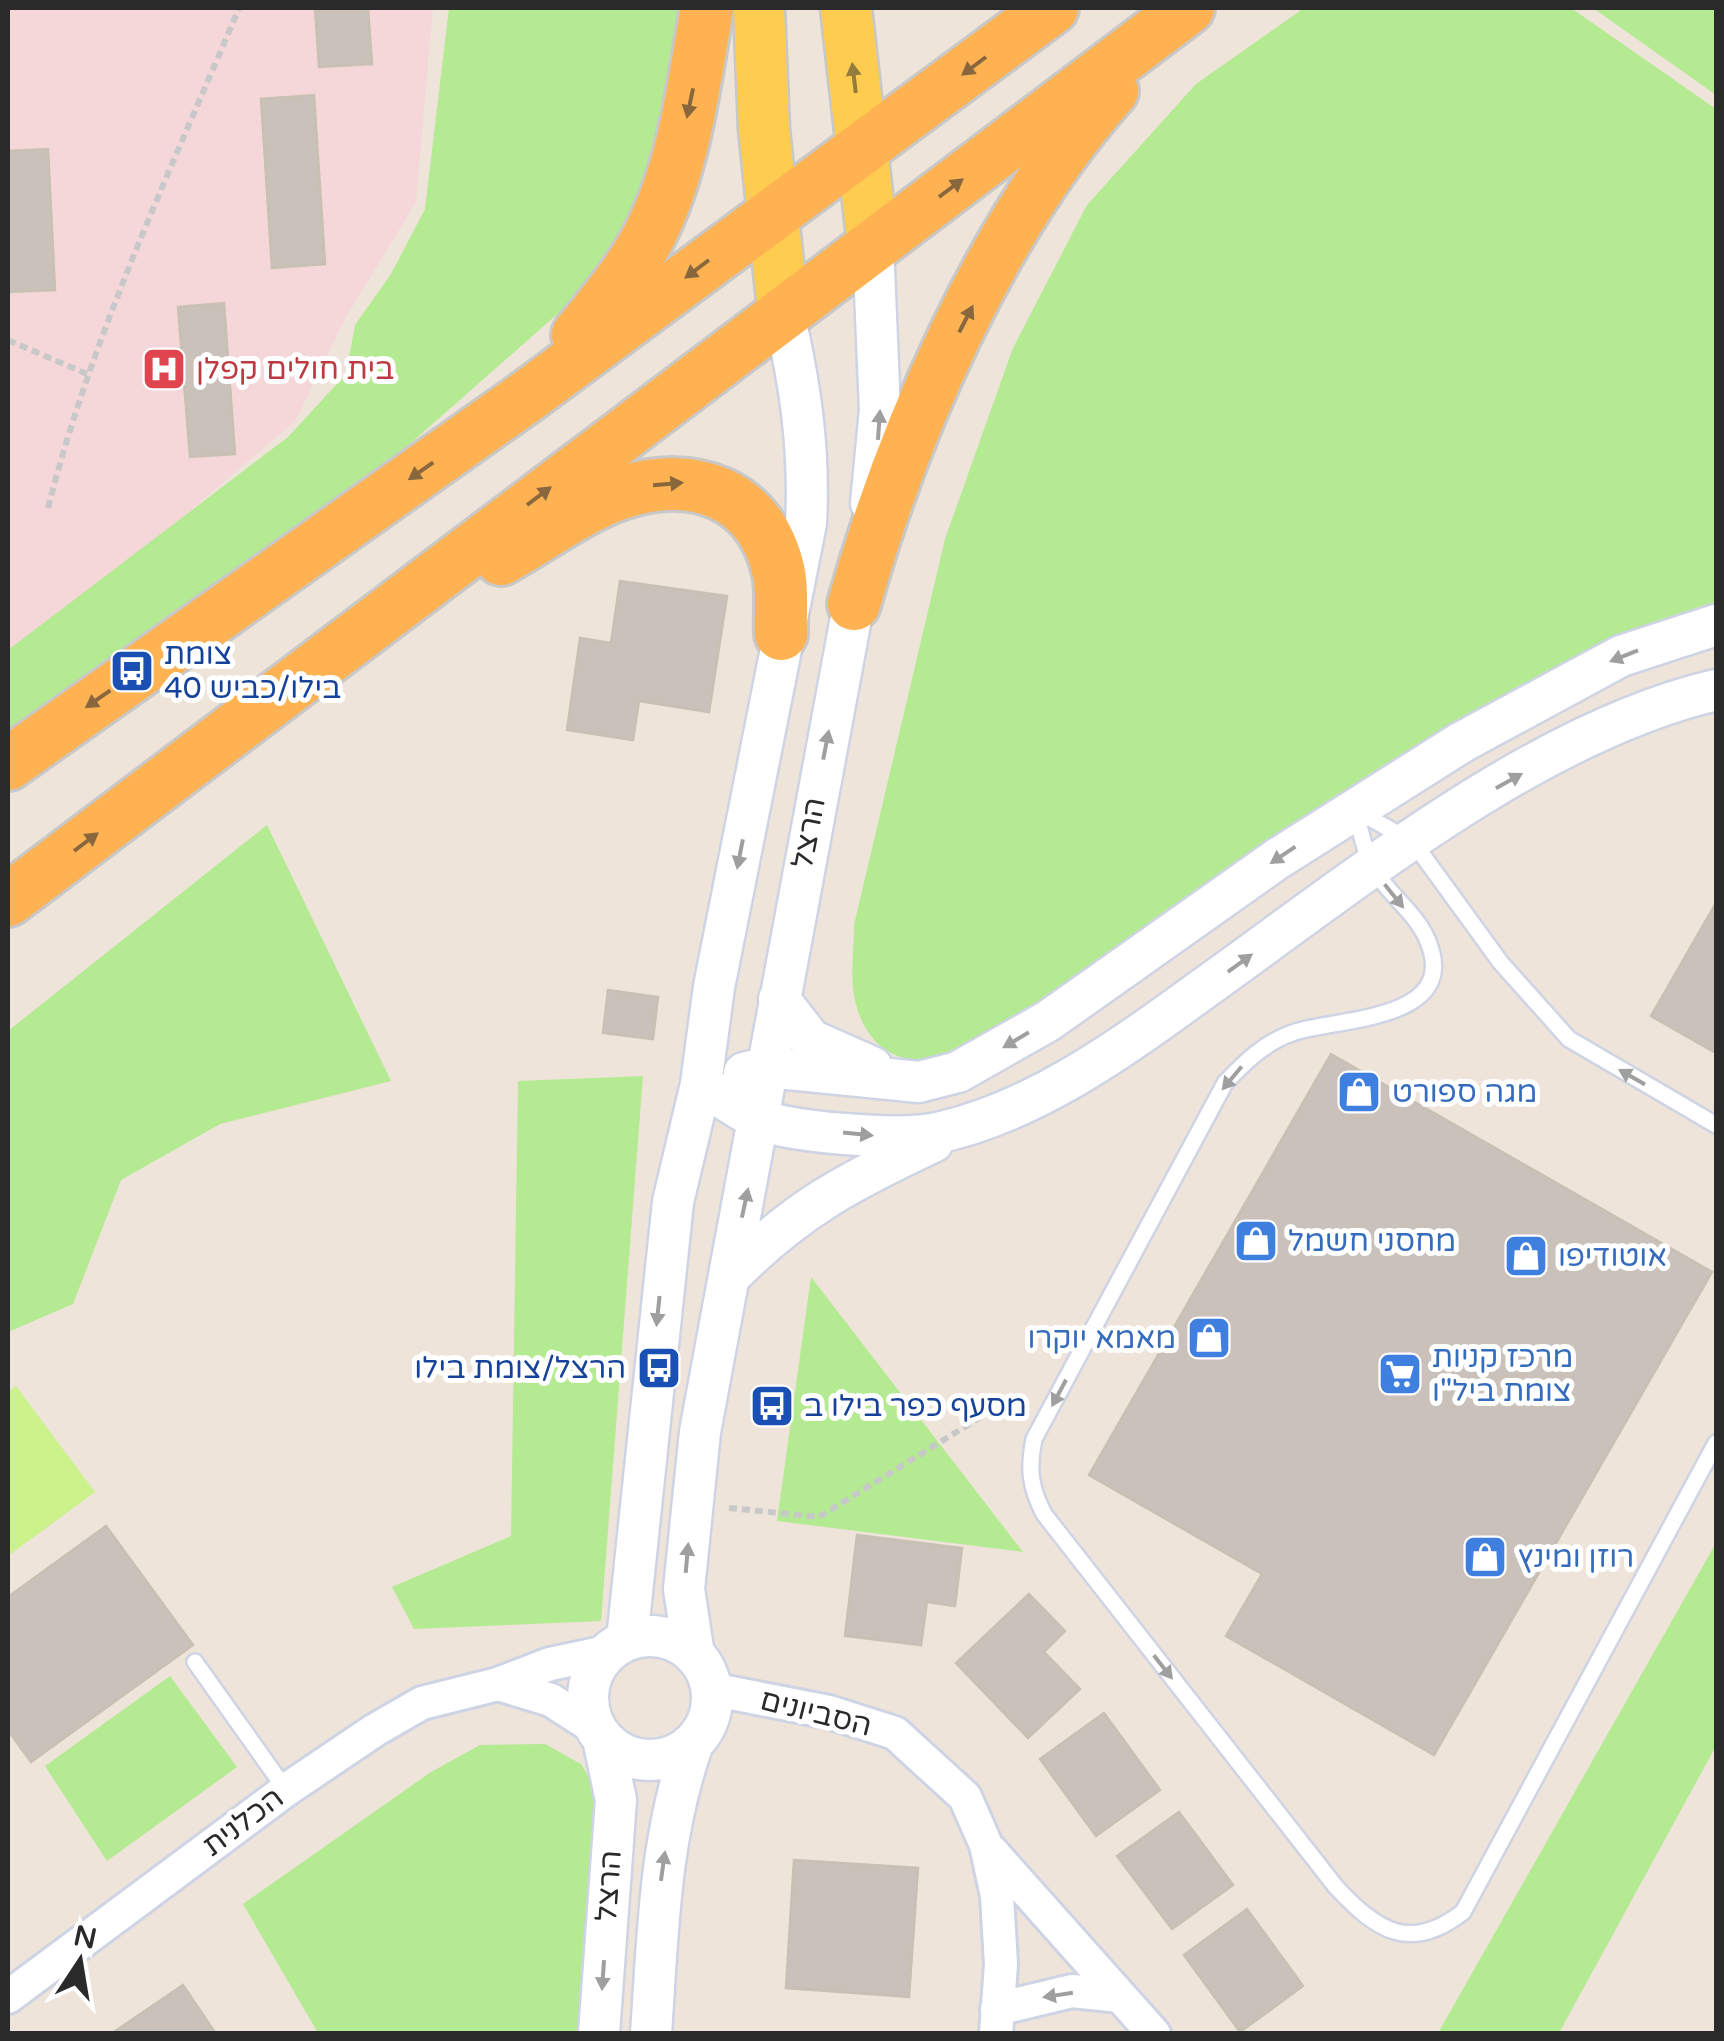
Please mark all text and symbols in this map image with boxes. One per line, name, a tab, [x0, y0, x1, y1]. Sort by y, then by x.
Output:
one-way arrow	[961, 55, 987, 75]
one-way arrow	[846, 62, 862, 94]
one-way arrow	[681, 88, 697, 119]
one-way arrow	[938, 178, 964, 198]
one-way arrow	[684, 259, 710, 279]
one-way arrow	[957, 304, 974, 333]
hospital icon: בית חולים קפלן	[141, 346, 187, 392]
place label: בית חולים קפלן	[196, 351, 394, 388]
one-way arrow	[871, 409, 887, 440]
one-way arrow	[407, 461, 434, 480]
one-way arrow	[653, 475, 685, 491]
one-way arrow	[526, 487, 552, 507]
place label: צומת בילו/כביש 40	[164, 636, 341, 707]
bus stop icon: צומת בילו/כביש 40	[109, 648, 155, 694]
one-way arrow	[1609, 648, 1639, 664]
one-way arrow	[85, 689, 111, 709]
one-way arrow	[819, 730, 835, 761]
one-way arrow	[1495, 772, 1524, 789]
street label: הרצל	[784, 794, 834, 872]
one-way arrow	[73, 832, 99, 853]
one-way arrow	[732, 838, 747, 870]
one-way arrow	[1270, 845, 1297, 864]
one-way arrow	[1383, 883, 1404, 908]
one-way arrow	[1227, 954, 1254, 973]
one-way arrow	[1002, 1031, 1030, 1048]
one-way arrow	[1222, 1065, 1243, 1090]
shop icon: מגה ספורט	[1336, 1069, 1382, 1115]
one-way arrow	[1618, 1069, 1646, 1087]
place label: מגה ספורט	[1392, 1074, 1537, 1111]
one-way arrow	[842, 1126, 874, 1142]
one-way arrow	[738, 1187, 754, 1218]
shop icon: מחסני חשמל	[1233, 1218, 1279, 1264]
place label: מחסני חשמל	[1288, 1223, 1456, 1260]
shop icon: אוטודיפו	[1503, 1233, 1549, 1279]
place label: אוטודיפו	[1558, 1238, 1667, 1275]
one-way arrow	[650, 1296, 666, 1327]
shop icon: מאמא יוקרו	[1186, 1315, 1232, 1361]
place label: מאמא יוקרו	[1027, 1320, 1176, 1357]
place label: מרכז קניות צומת ביל"ו	[1432, 1339, 1573, 1410]
bus stop icon: הרצל/צומת בילו	[636, 1345, 682, 1391]
place label: הרצל/צומת בילו	[414, 1350, 626, 1387]
supermarket icon: מרכז קניות צומת ביל"ו	[1377, 1351, 1423, 1397]
one-way arrow	[1050, 1378, 1067, 1407]
bus stop icon: מסעף כפר בילו ב	[749, 1383, 795, 1429]
place label: מסעף כפר בילו ב	[804, 1388, 1027, 1425]
shop icon: רוזן ומינץ	[1462, 1534, 1508, 1580]
place label: רוזן ומינץ	[1518, 1539, 1634, 1576]
one-way arrow	[680, 1542, 696, 1573]
one-way arrow	[1153, 1654, 1173, 1680]
street label: הסביונים	[756, 1681, 876, 1745]
street label: הכלנית	[195, 1780, 291, 1864]
street label: הרצל	[588, 1849, 630, 1923]
one-way arrow	[655, 1850, 671, 1882]
north arrow	[30, 1911, 130, 2011]
text: N	[70, 1919, 100, 1956]
one-way arrow	[595, 1959, 611, 1991]
one-way arrow	[1042, 1987, 1073, 2003]

